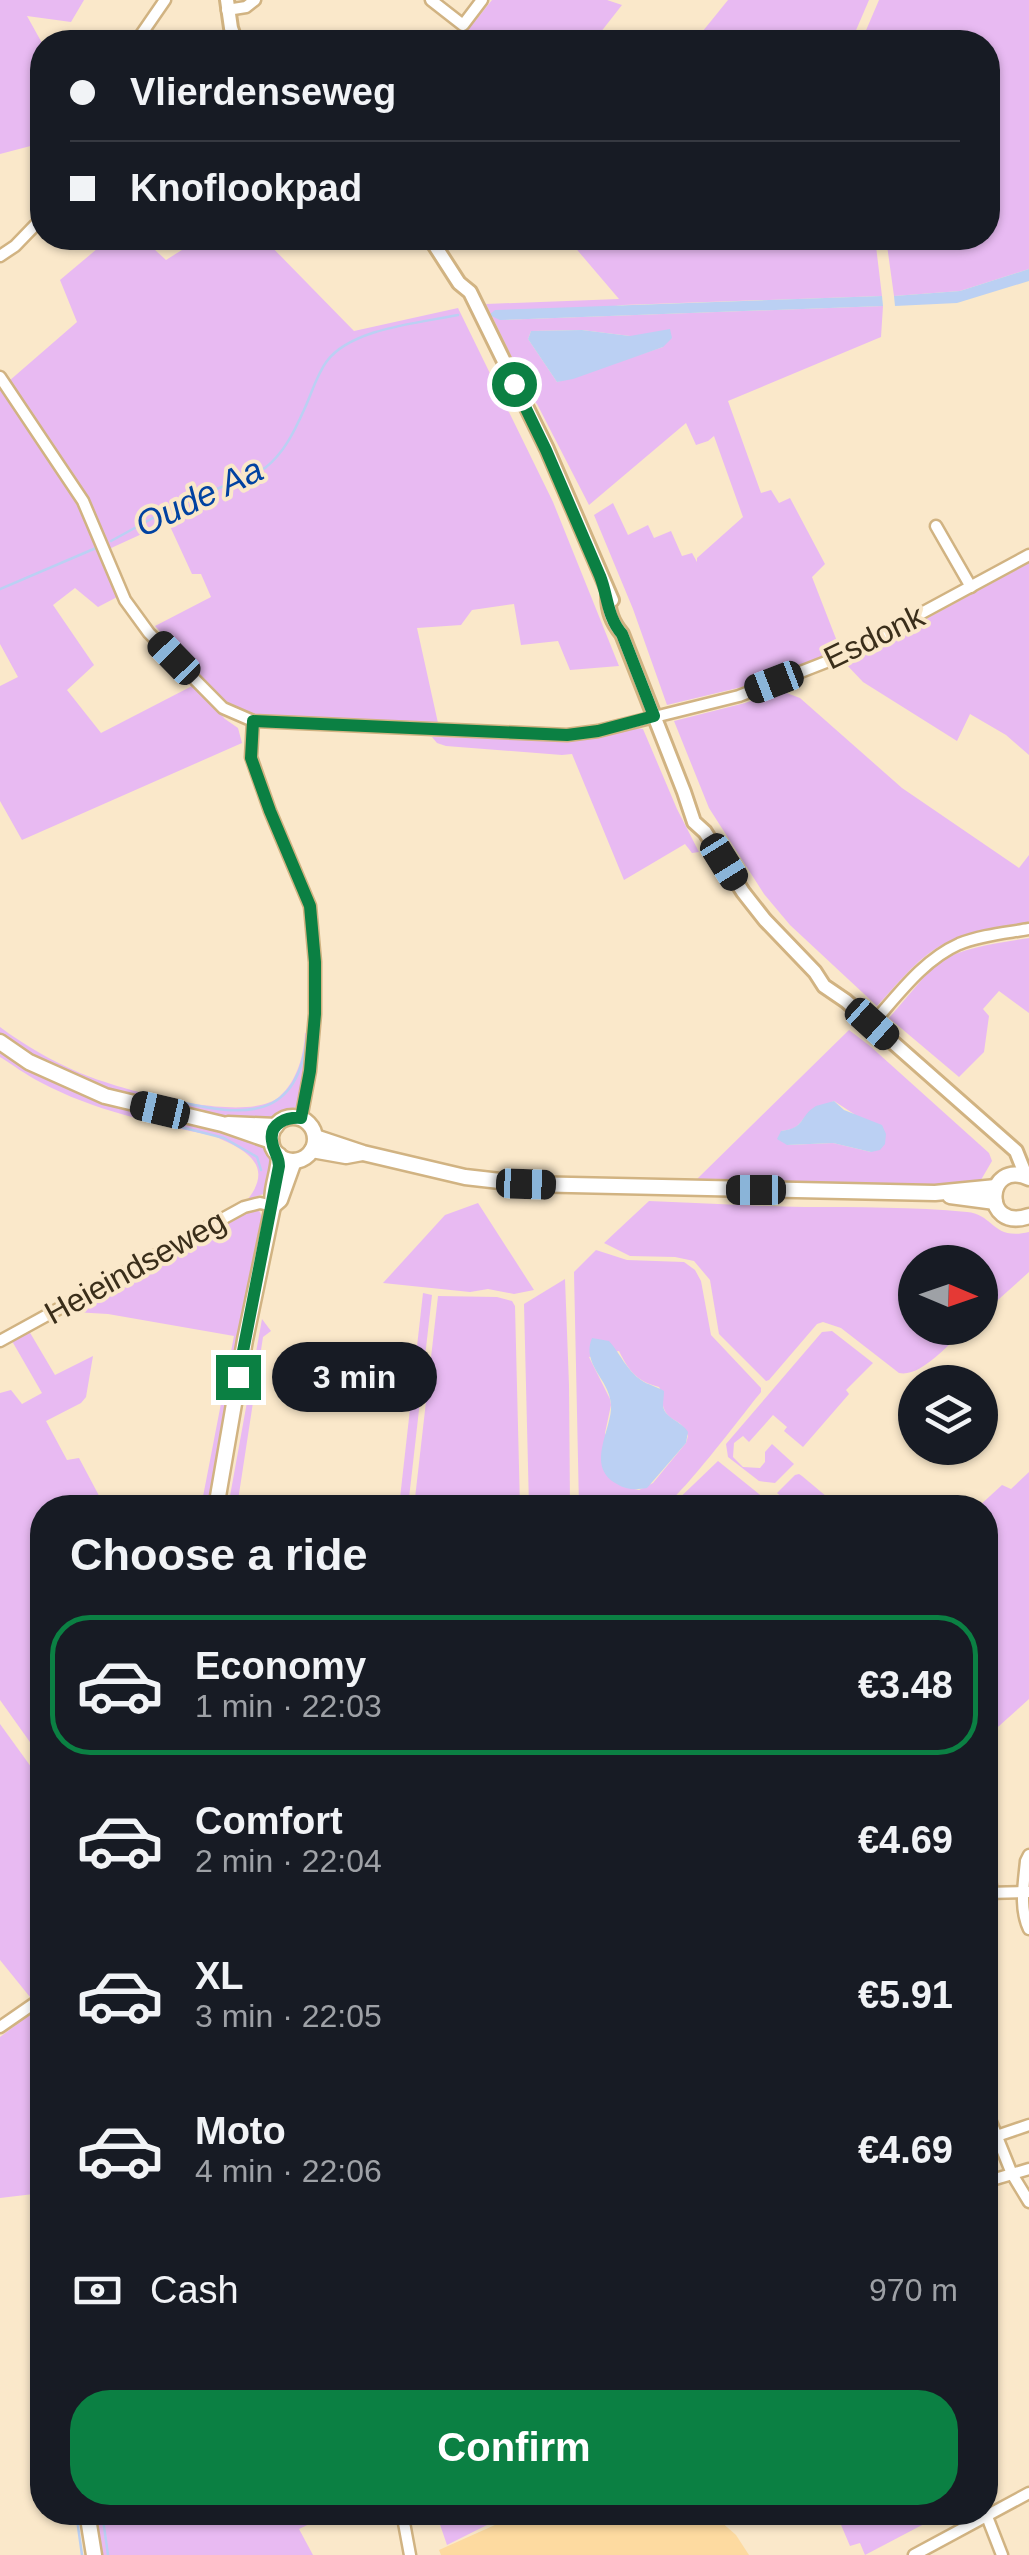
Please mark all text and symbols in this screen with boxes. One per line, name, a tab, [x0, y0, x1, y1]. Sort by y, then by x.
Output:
text: Vlierdenseweg	[130, 71, 396, 113]
text: Knoflookpad	[130, 167, 362, 209]
route start	[492, 362, 537, 407]
water label: Oude Aa	[129, 449, 269, 544]
street label: Esdonk	[818, 597, 931, 677]
car	[142, 626, 206, 690]
car	[741, 657, 807, 707]
car	[695, 829, 753, 895]
car	[840, 993, 904, 1055]
car	[127, 1089, 193, 1131]
car	[495, 1168, 557, 1200]
car	[726, 1175, 786, 1205]
street label: Heieindseweg	[38, 1203, 232, 1331]
north arrow	[898, 1245, 998, 1345]
map controls	[898, 1245, 998, 1465]
callout: 3 min	[273, 1342, 438, 1412]
route end	[216, 1355, 261, 1400]
text: 3 min	[313, 1359, 396, 1395]
button: layers	[898, 1365, 998, 1465]
text: Choose a ride	[70, 1529, 368, 1580]
icon: car	[75, 1640, 165, 1730]
text: Economy	[195, 1645, 366, 1687]
text: €3.48	[858, 1664, 953, 1706]
text: 1 min · 22:03	[195, 1688, 382, 1724]
icon: car	[75, 1795, 165, 1885]
text: Comfort	[195, 1800, 343, 1842]
text: €4.69	[858, 1819, 953, 1861]
text: 2 min · 22:04	[195, 1843, 382, 1879]
icon: car	[75, 1950, 165, 2040]
text: XL	[195, 1955, 244, 1997]
text: €5.91	[858, 1974, 953, 2016]
text: 3 min · 22:05	[195, 1998, 382, 2034]
icon: car	[75, 2105, 165, 2195]
text: Moto	[195, 2110, 286, 2152]
text: €4.69	[858, 2129, 953, 2171]
text: 4 min · 22:06	[195, 2153, 382, 2189]
icon: cash	[70, 2263, 125, 2318]
text: Cash	[150, 2269, 239, 2311]
text: 970 m	[869, 2272, 958, 2308]
button: Confirm	[70, 2390, 958, 2505]

